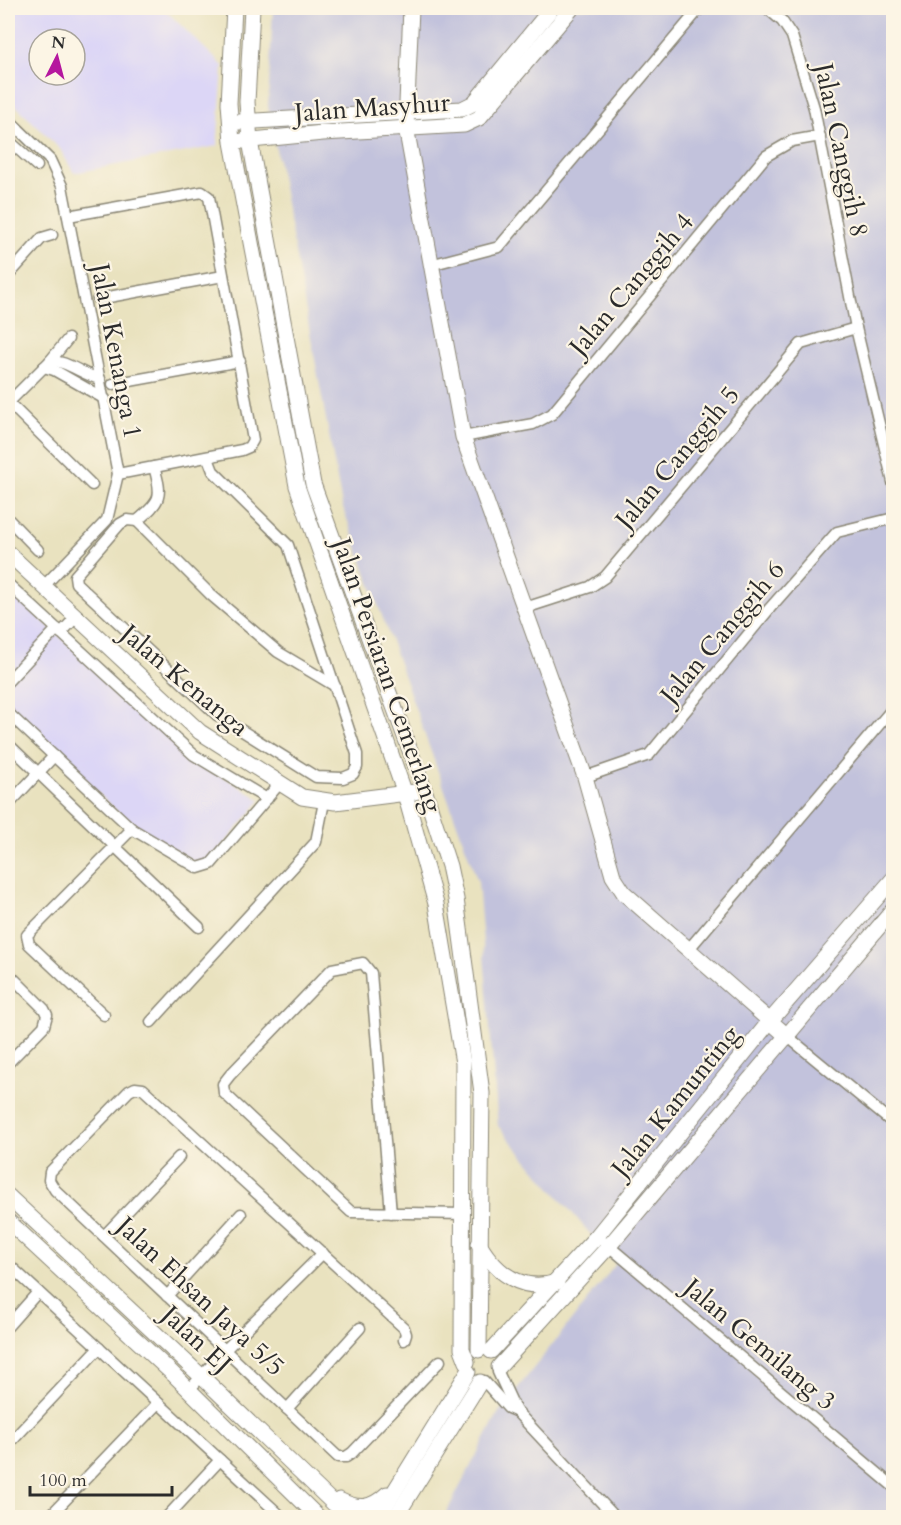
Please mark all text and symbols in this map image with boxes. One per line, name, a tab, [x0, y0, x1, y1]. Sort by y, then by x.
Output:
north arrow	[27, 27, 87, 87]
text: N	[50, 31, 67, 55]
street label: Jalan Canggih 8	[805, 56, 877, 240]
street label: Jalan Masyhur	[289, 85, 451, 131]
street label: Jalan Canggih 4	[559, 205, 702, 366]
street label: Jalan Kenanga 1	[82, 257, 151, 442]
street label: Jalan Canggih 5	[605, 378, 748, 539]
street label: Jalan Persiaran Cemerlang	[323, 529, 451, 818]
street label: Jalan Canggih 6	[650, 553, 793, 714]
street label: Jalan Kenanga	[110, 614, 256, 744]
street label: Jalan Kamunting	[601, 1018, 748, 1188]
street label: Jalan Ehsan Jaya 5/5	[106, 1206, 293, 1384]
street label: Jalan Gemilang 3	[673, 1268, 843, 1418]
street label: Jalan EJ	[151, 1295, 239, 1381]
scale bar	[30, 1459, 172, 1497]
text: 100 m	[39, 1468, 87, 1493]

